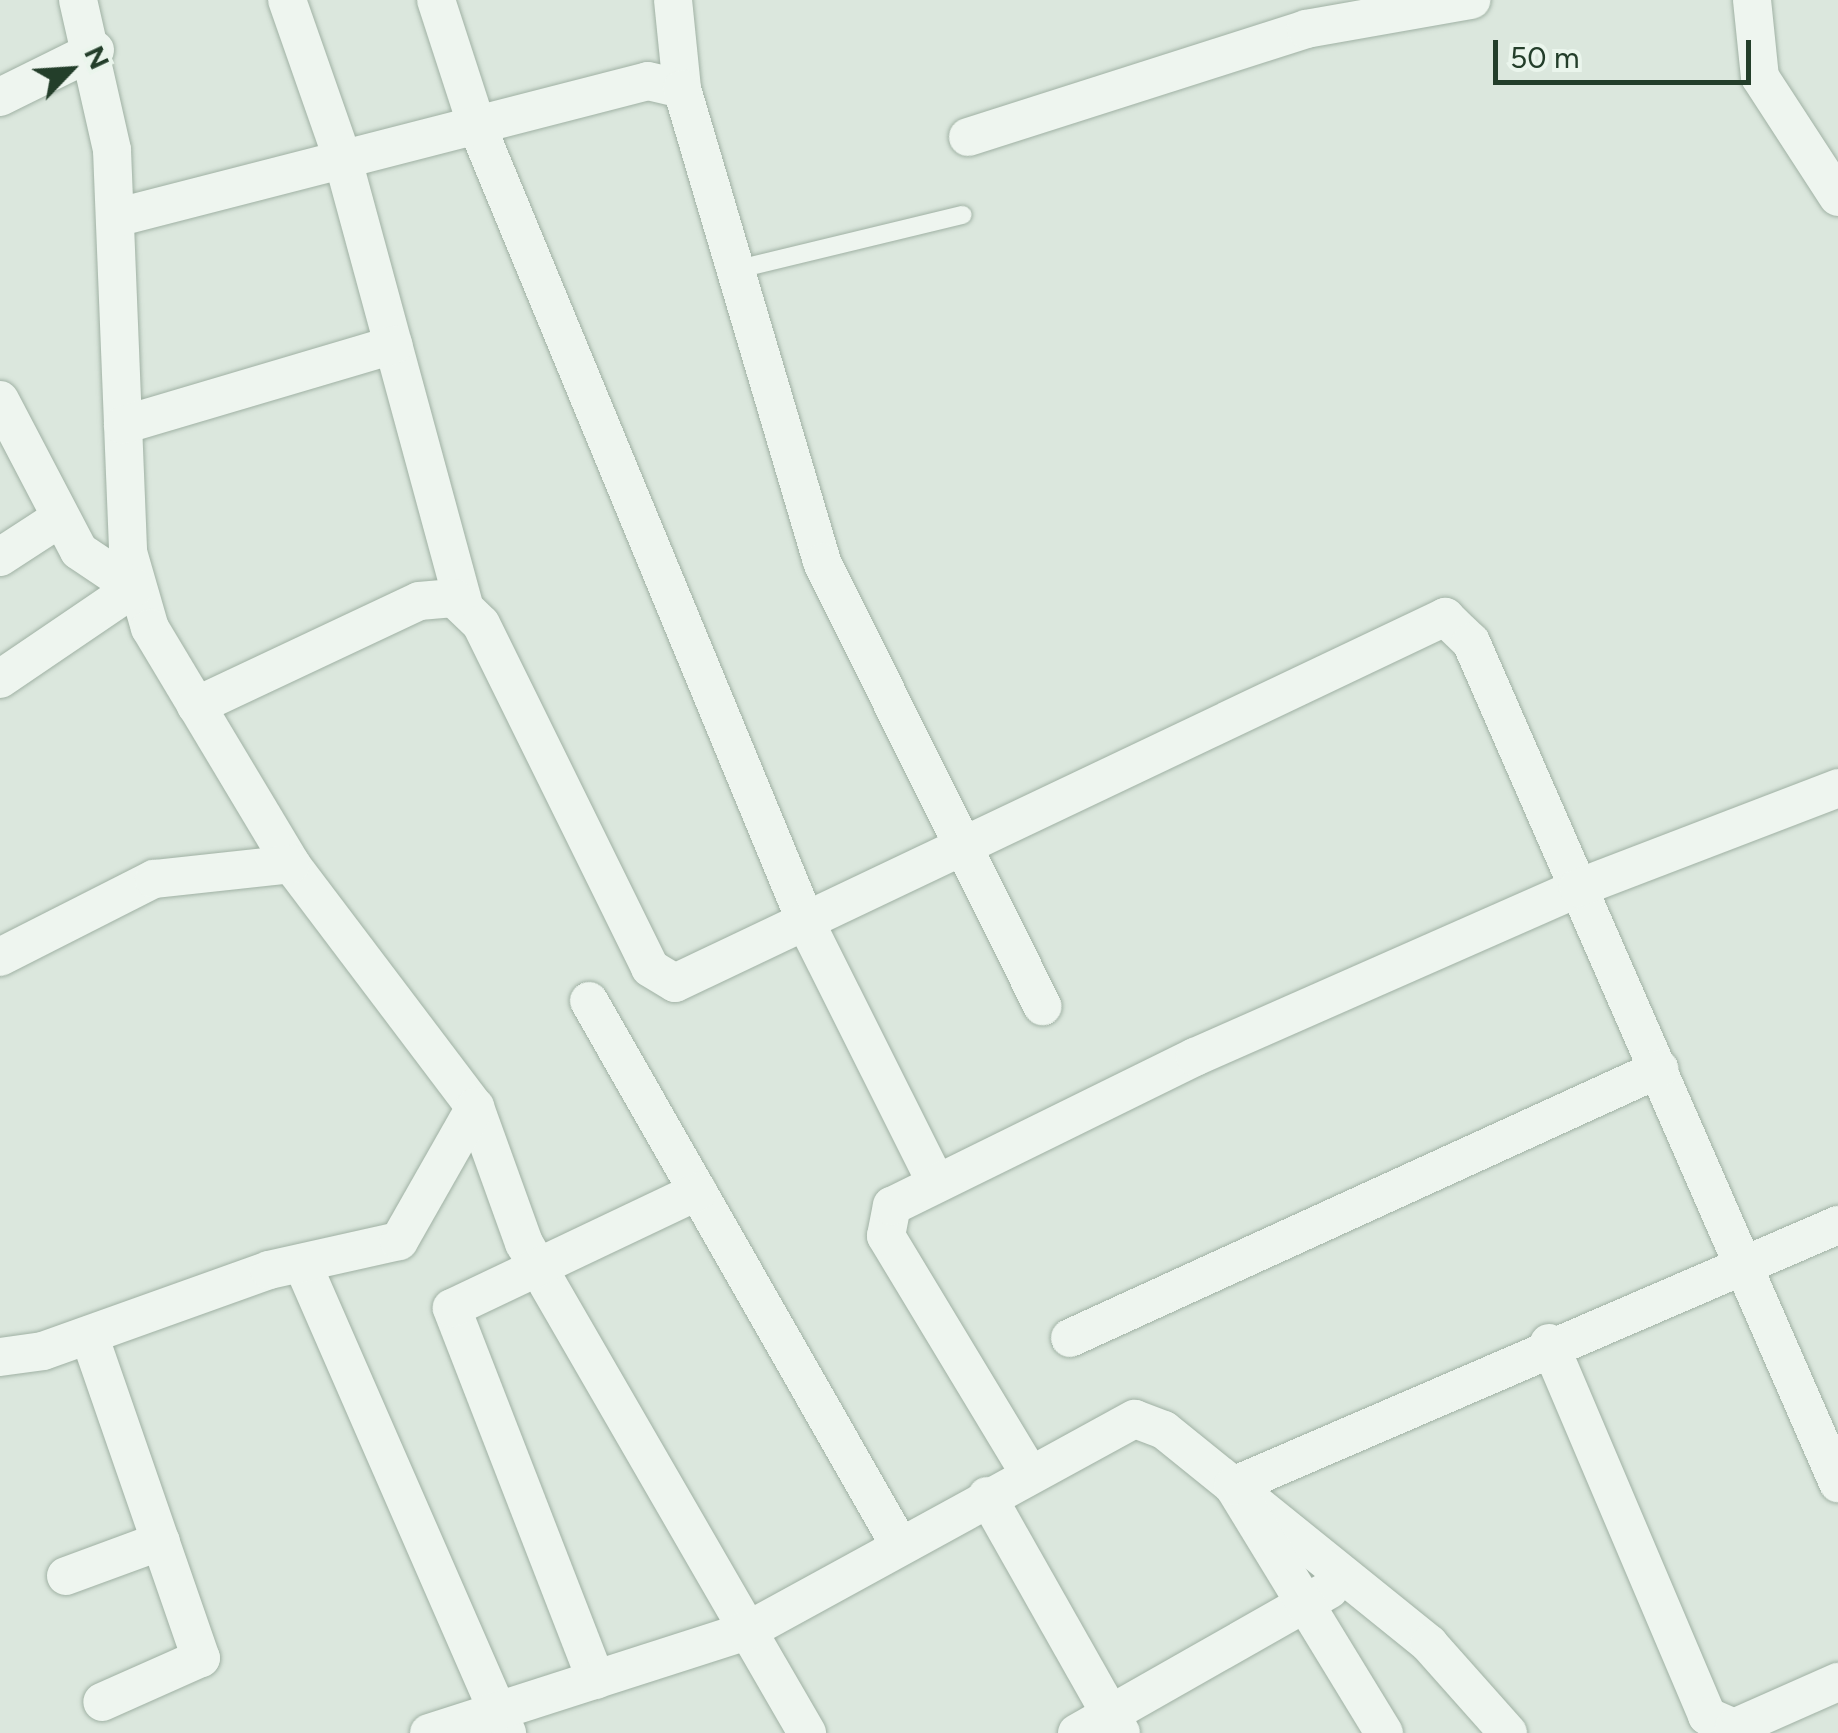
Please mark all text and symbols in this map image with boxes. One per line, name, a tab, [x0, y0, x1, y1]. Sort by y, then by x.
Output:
north arrow	[20, 20, 120, 120]
scale bar	[1498, 20, 1756, 82]
text: 50 m	[1510, 39, 1579, 76]
text: N	[77, 40, 117, 74]

